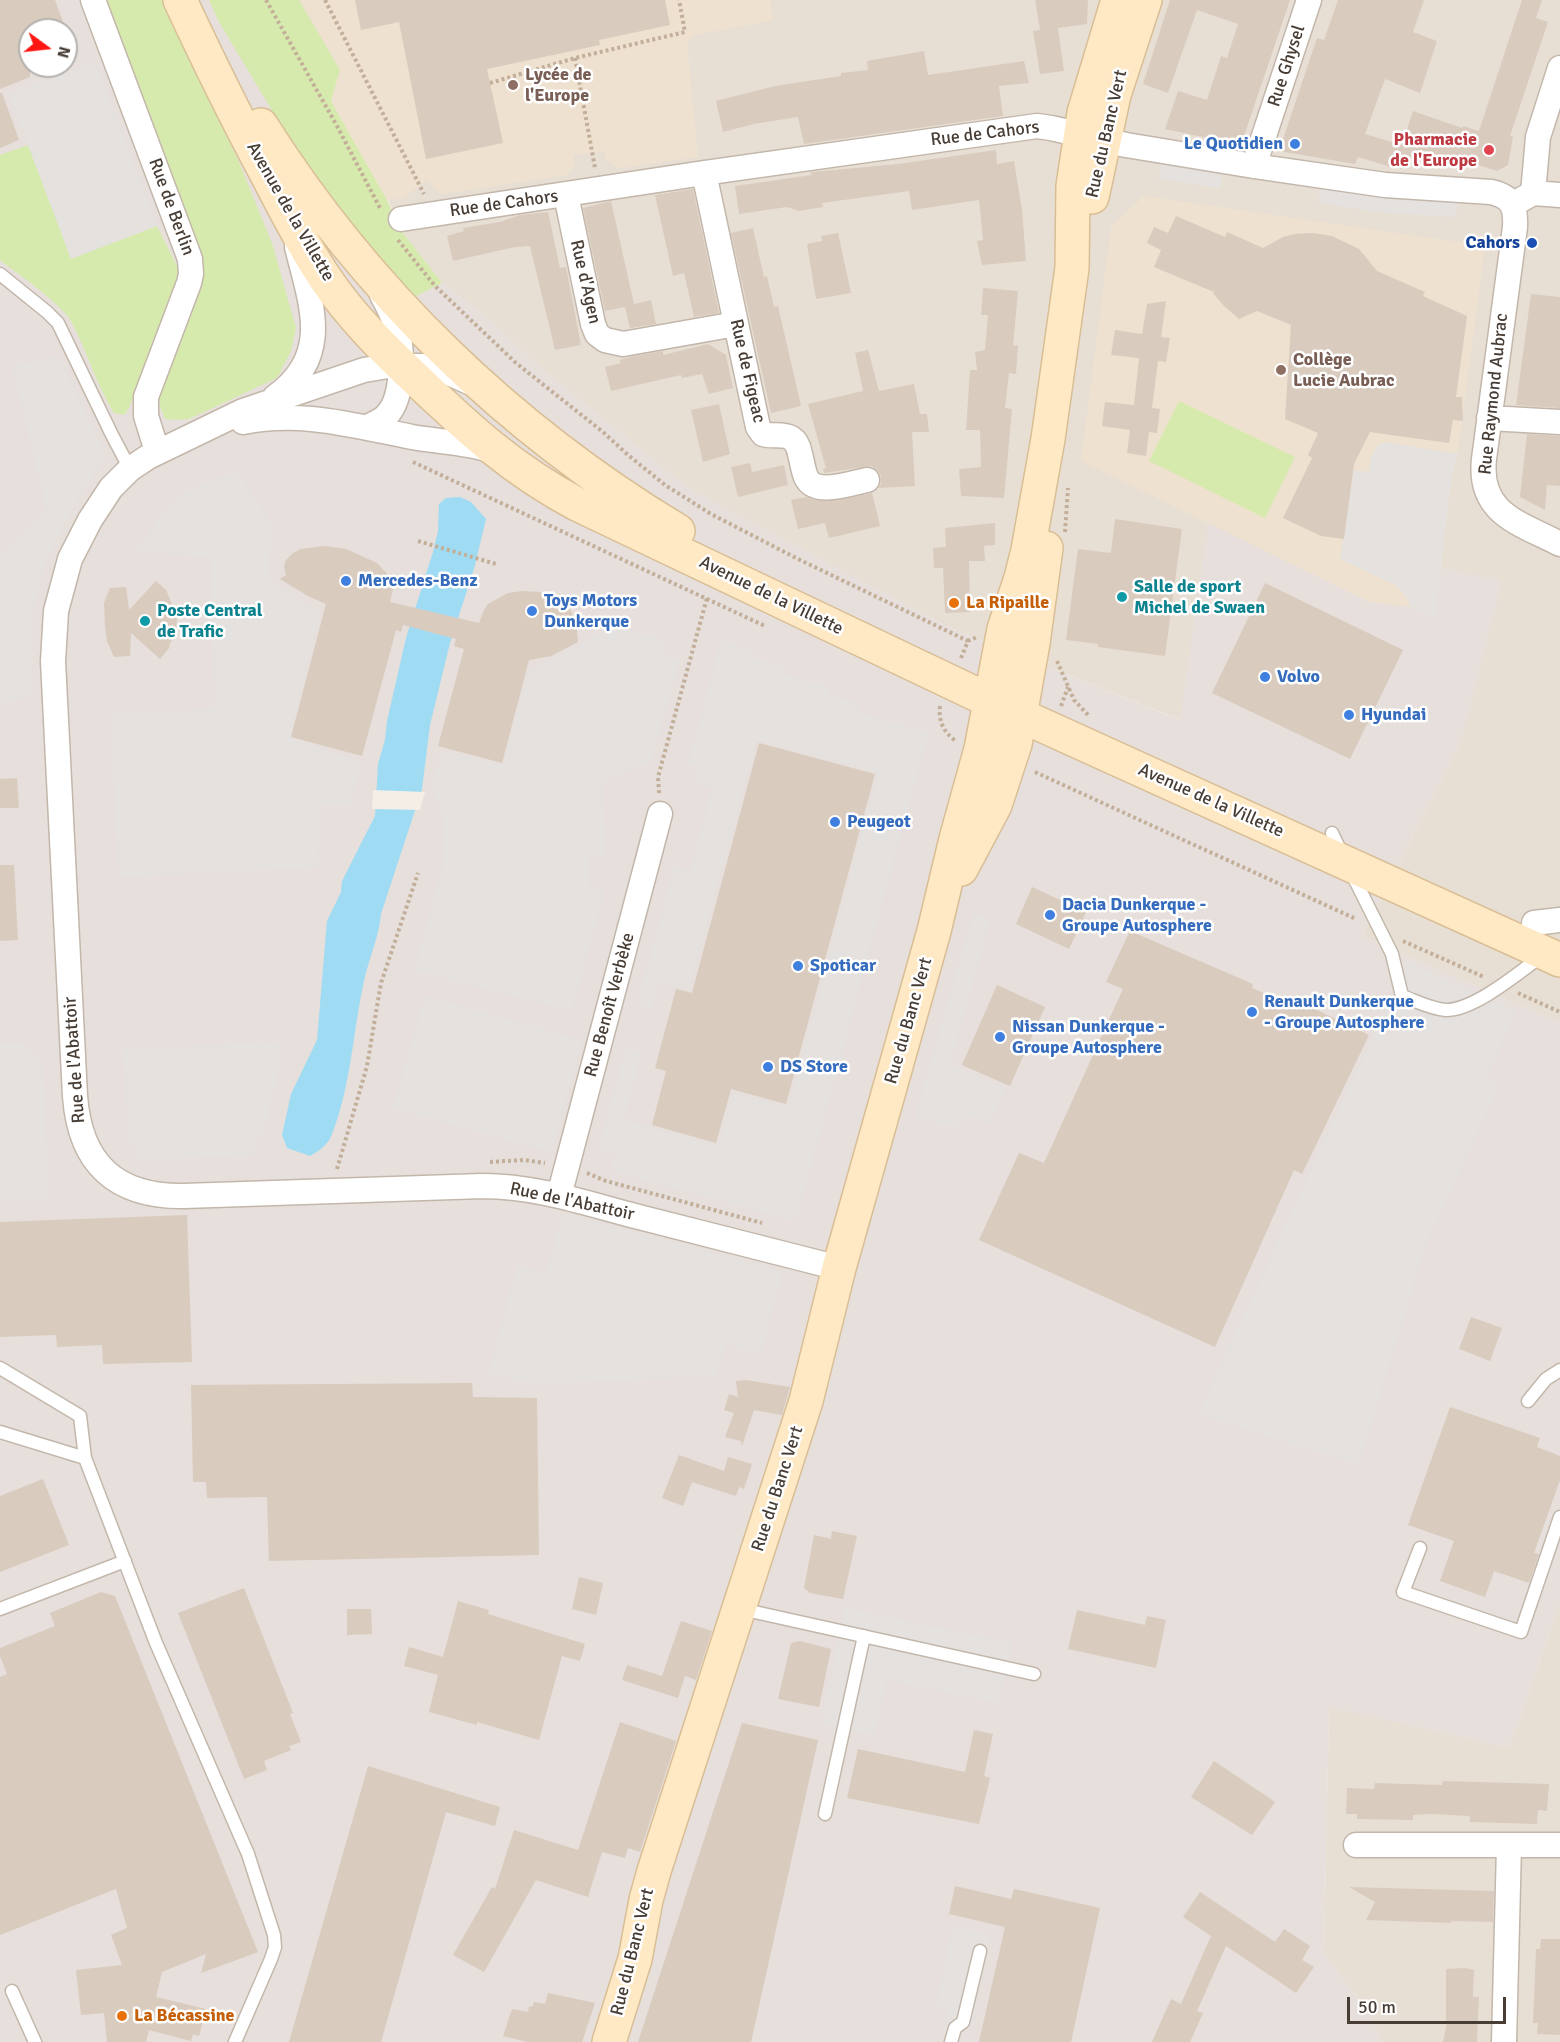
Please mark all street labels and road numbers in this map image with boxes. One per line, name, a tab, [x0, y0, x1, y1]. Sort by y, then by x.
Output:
street label: Rue Ghysel	[1264, 22, 1310, 110]
street label: Rue du Banc Vert	[1082, 68, 1132, 200]
street label: Rue de Cahors	[929, 117, 1041, 151]
street label: Avenue de la Villette	[241, 139, 339, 285]
street label: Rue de Berlin	[143, 155, 199, 259]
street label: Rue de Cahors	[448, 186, 560, 222]
street label: Rue d'Agen	[565, 238, 605, 326]
street label: Rue Raymond Aubrac	[1475, 312, 1513, 476]
street label: Rue de Figeac	[725, 317, 769, 425]
street label: Avenue de la Villette	[696, 552, 846, 640]
street label: Avenue de la Villette	[1135, 759, 1287, 843]
street label: Rue Benoît Verbèke	[580, 930, 640, 1080]
street label: Rue du Banc Vert	[881, 955, 937, 1087]
street label: Rue de l'Abattoir	[60, 996, 90, 1124]
street label: Rue de l'Abattoir	[508, 1178, 636, 1226]
street label: Rue du Banc Vert	[748, 1424, 808, 1554]
street label: Rue du Banc Vert	[607, 1886, 659, 2018]

